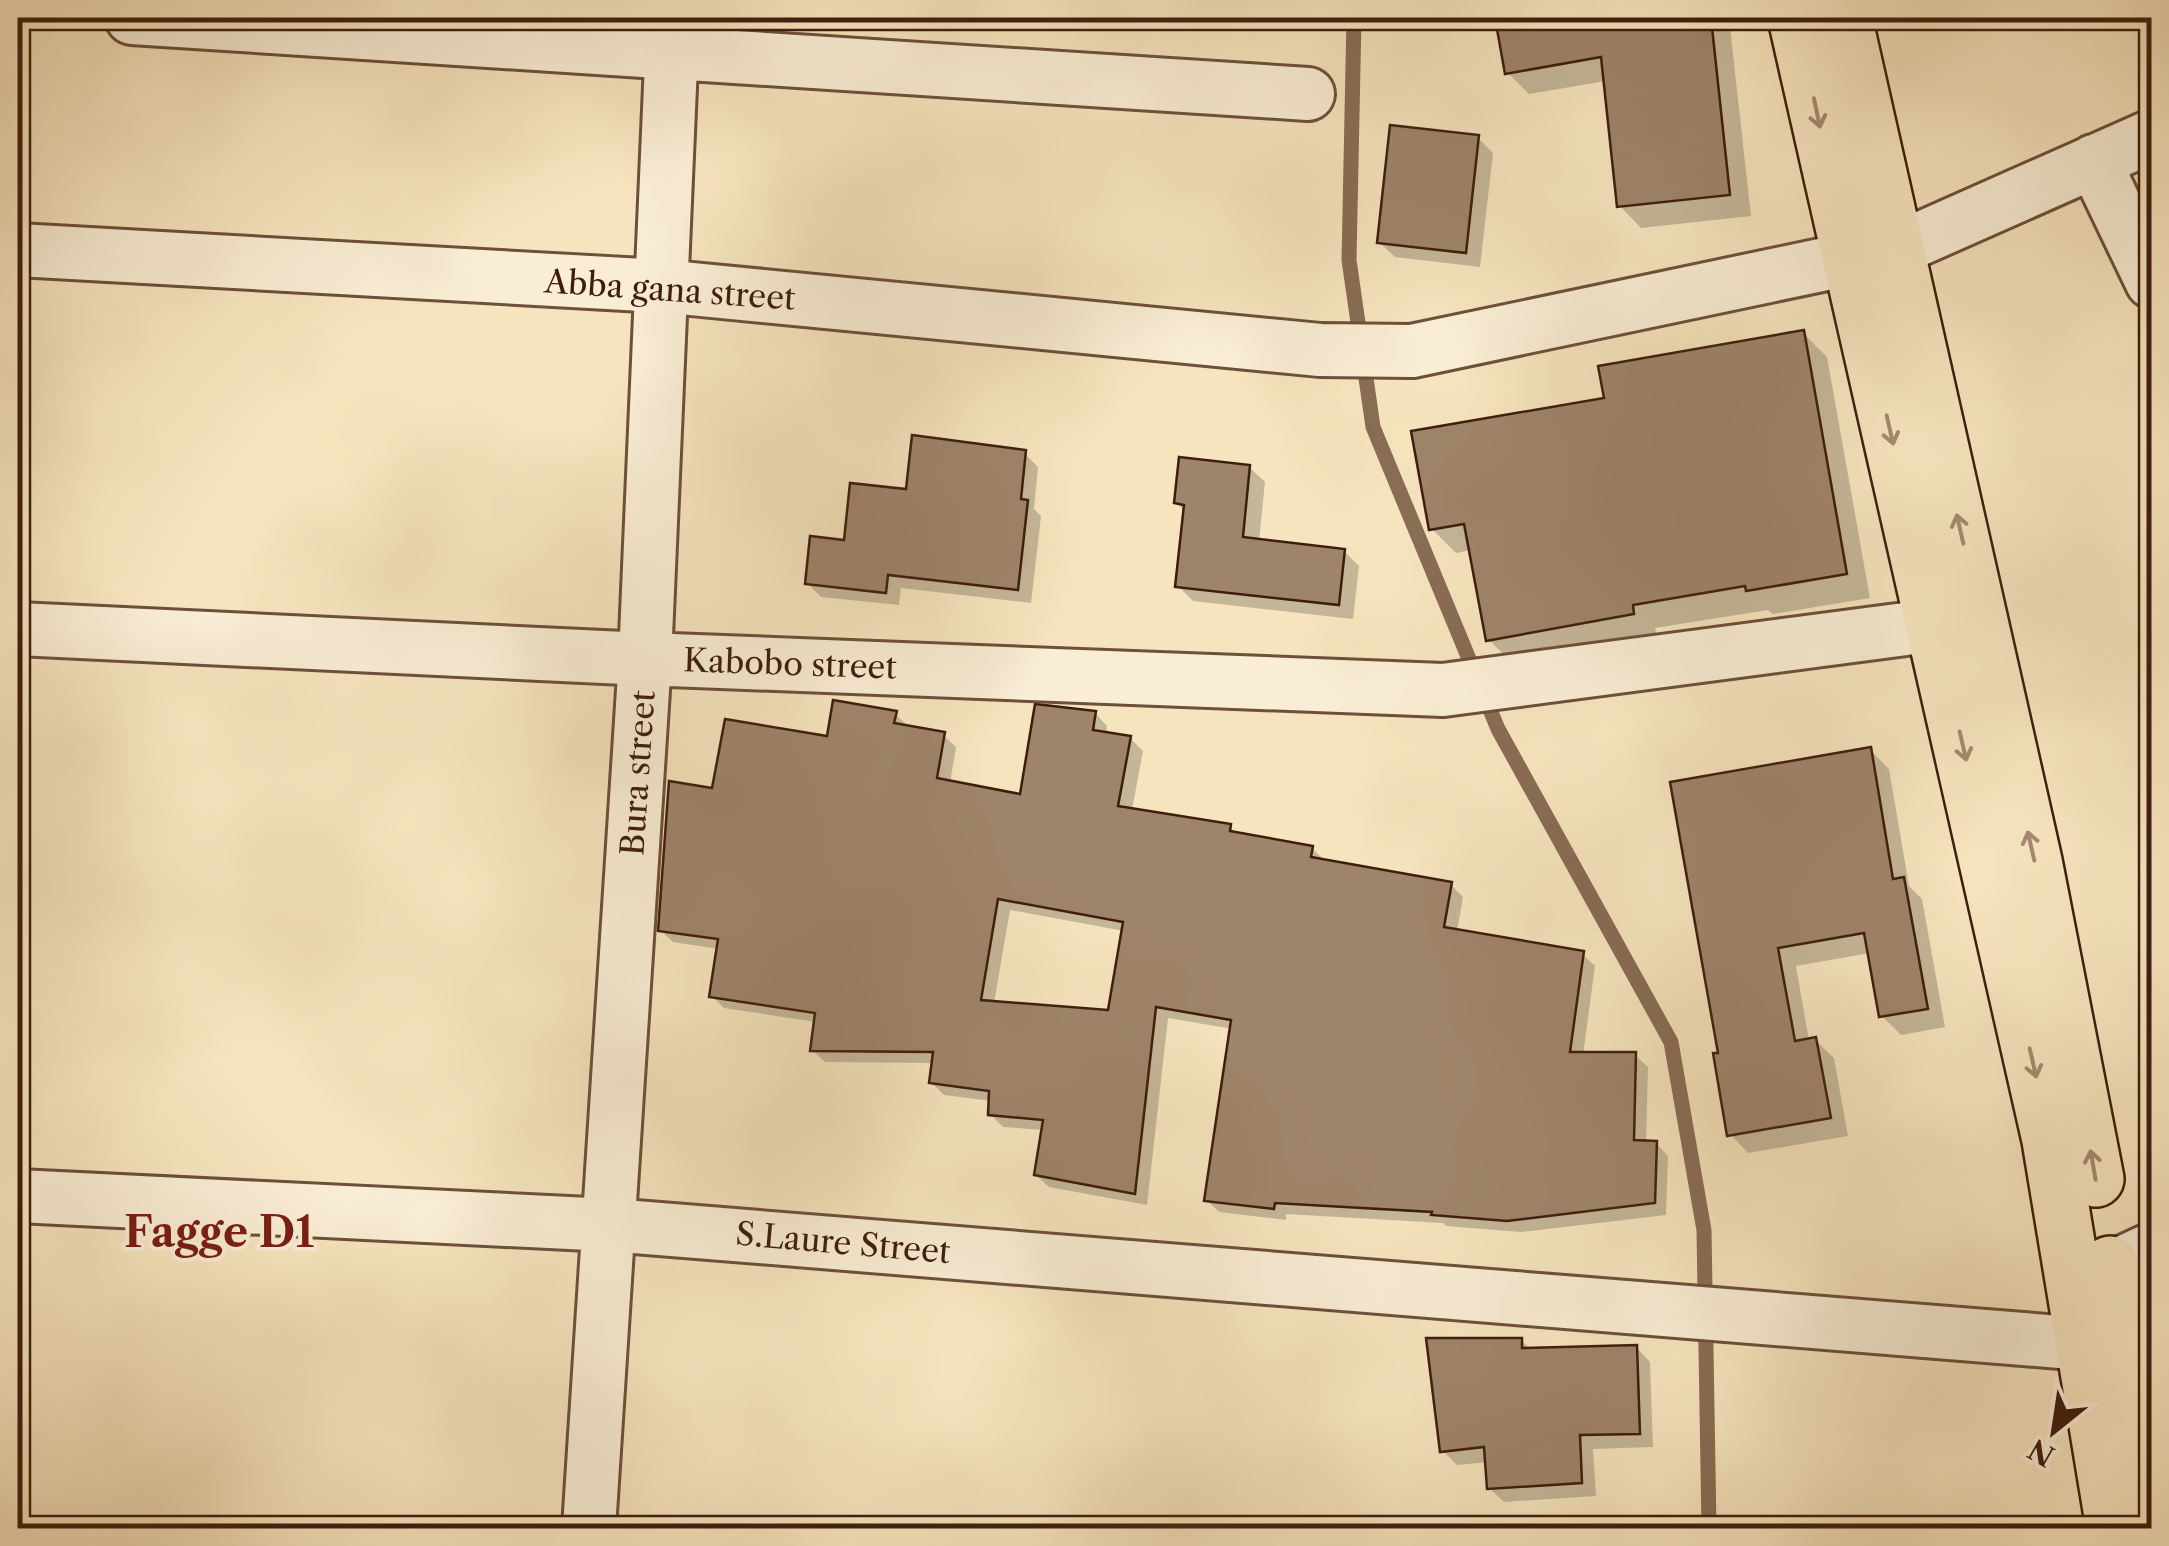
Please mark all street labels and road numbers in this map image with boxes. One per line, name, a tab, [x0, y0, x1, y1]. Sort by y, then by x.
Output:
street label: Abba gana street	[542, 261, 797, 318]
street label: Kabobo street	[683, 640, 898, 687]
street label: Bura street	[612, 688, 663, 857]
street label: S.Laure Street	[734, 1214, 953, 1271]

